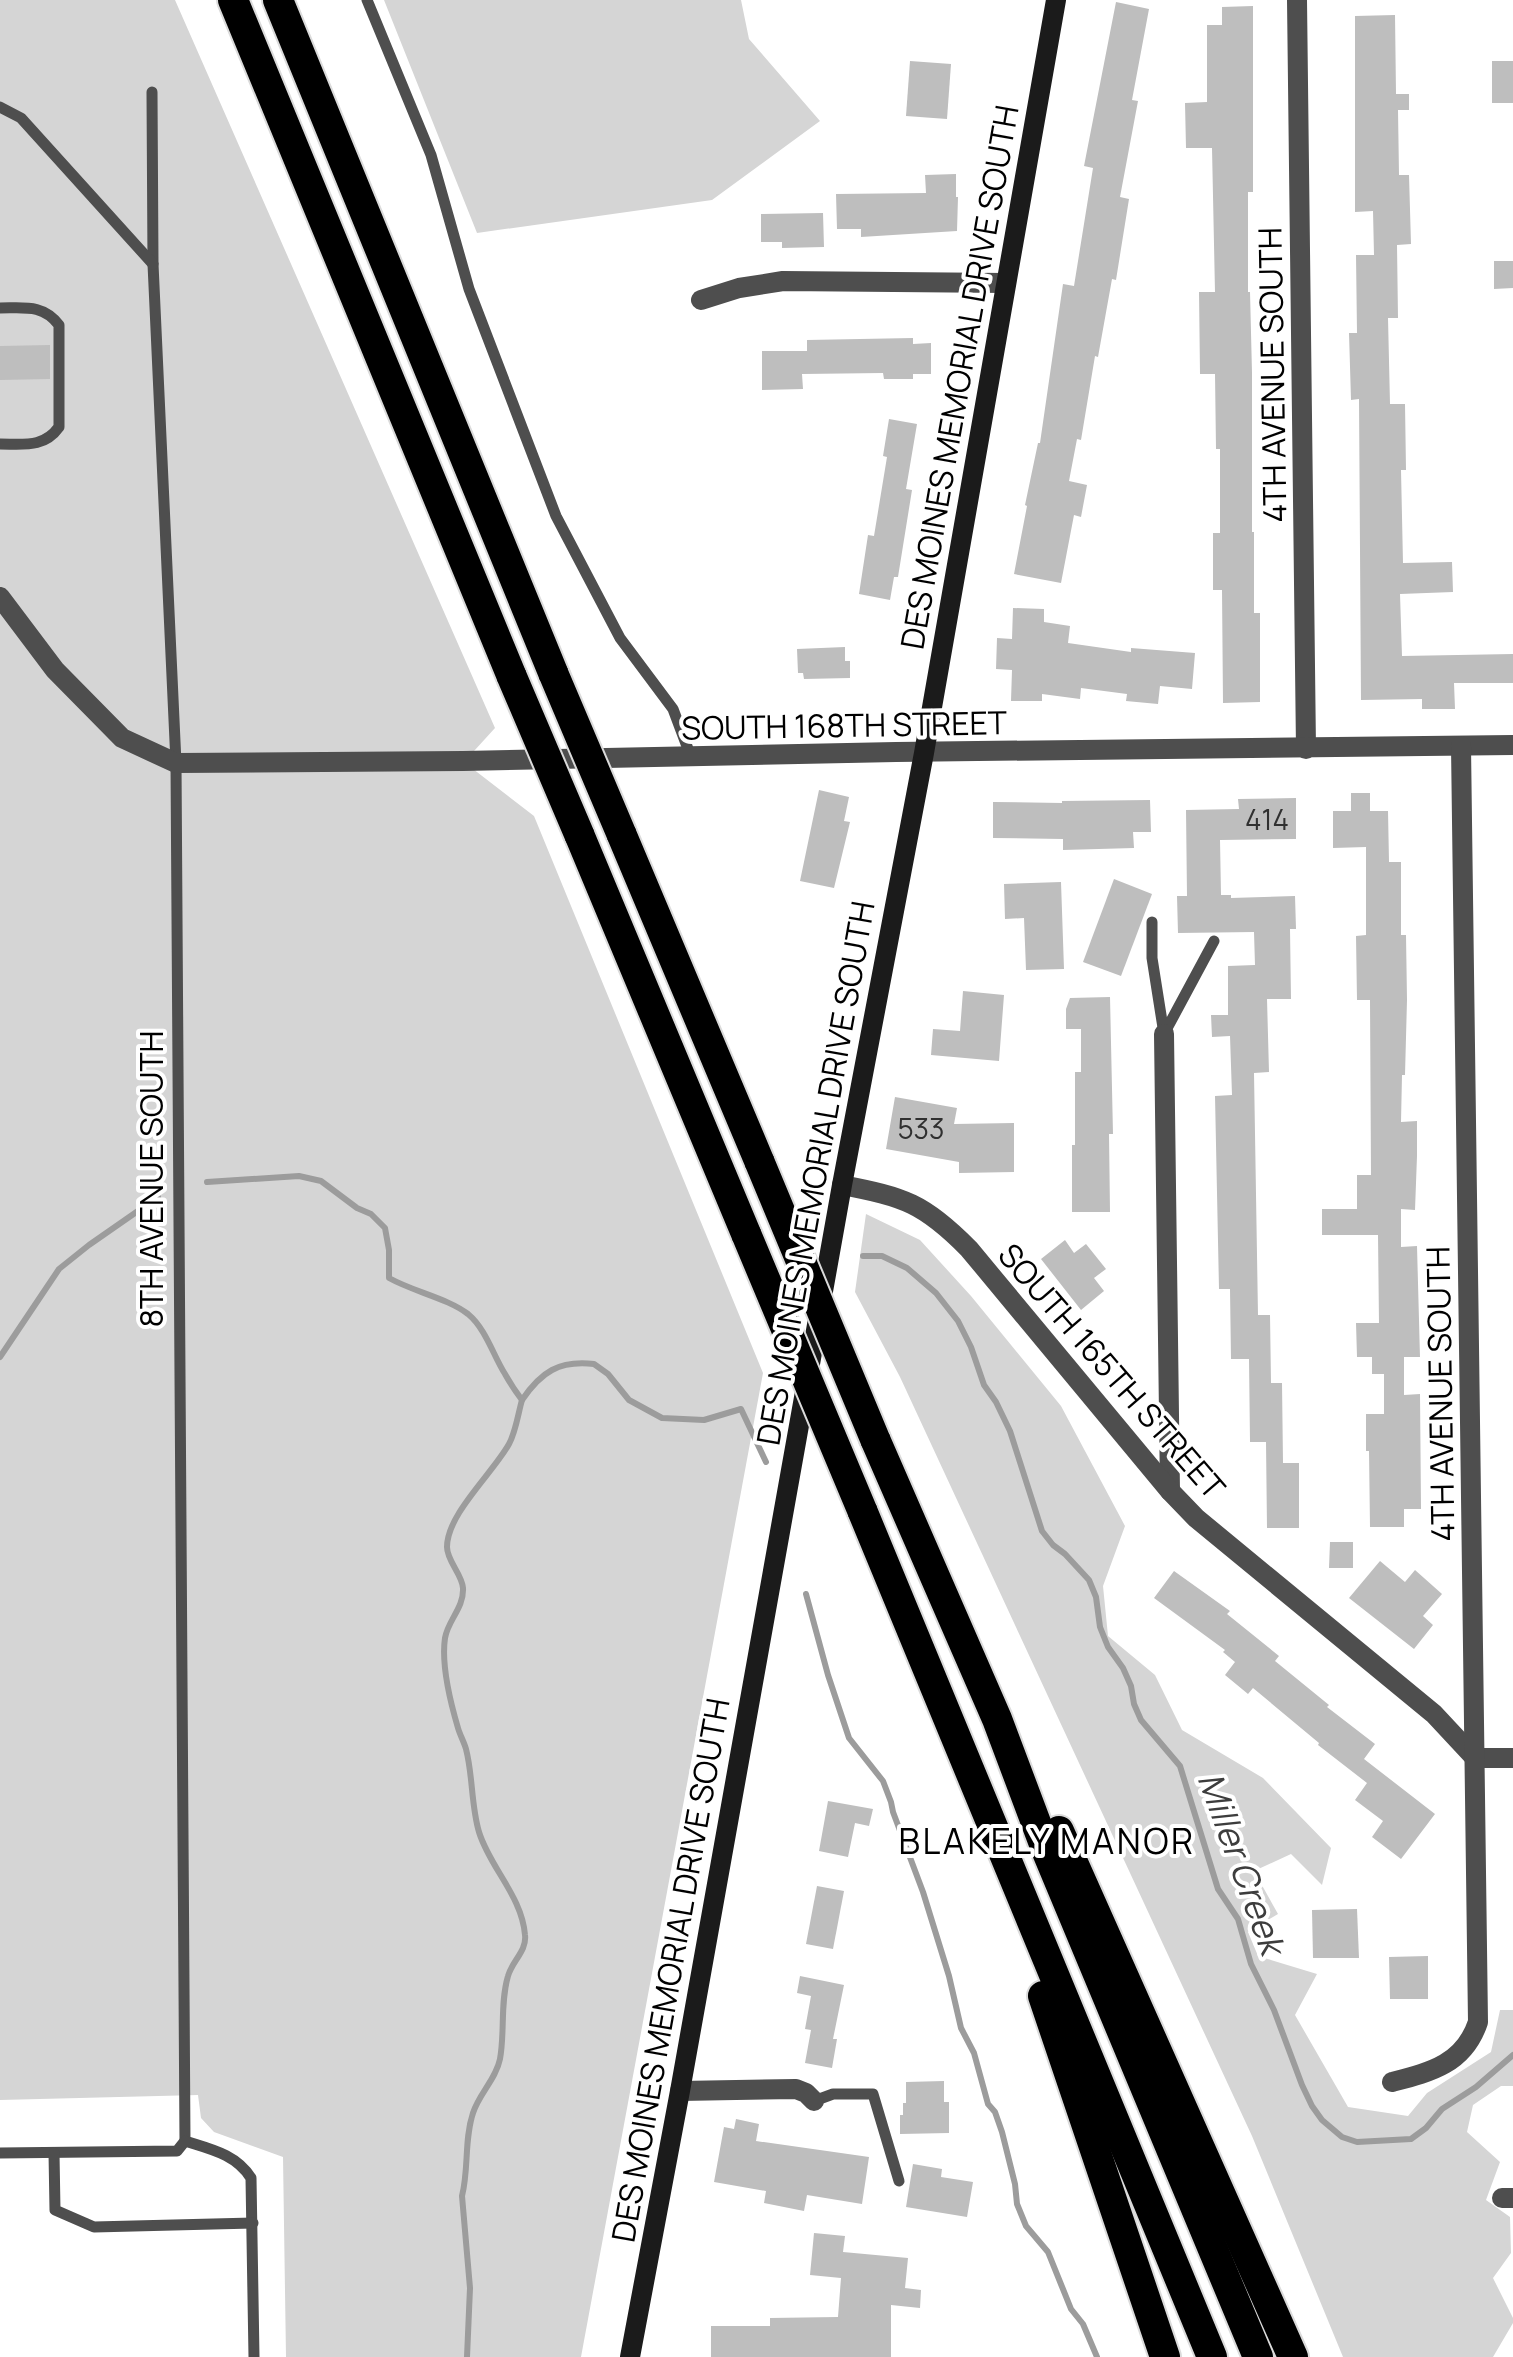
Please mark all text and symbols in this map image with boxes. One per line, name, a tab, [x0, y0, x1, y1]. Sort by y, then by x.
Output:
street label: DES MOINES MEMORIAL DRIVE SOUTH	[889, 102, 1029, 652]
street label: 4TH AVENUE SOUTH	[1247, 227, 1297, 523]
street label: SOUTH 168TH STREET	[681, 700, 1007, 750]
house number: 414	[1245, 800, 1289, 838]
street label: DES MOINES MEMORIAL DRIVE SOUTH	[745, 898, 885, 1448]
street label: 8TH AVENUE SOUTH	[129, 1031, 173, 1327]
house number: 533	[897, 1109, 945, 1147]
street label: SOUTH 165TH STREET	[989, 1234, 1235, 1508]
street label: 4TH AVENUE SOUTH	[1415, 1246, 1465, 1542]
street label: DES MOINES MEMORIAL DRIVE SOUTH	[600, 1695, 740, 2245]
water label: Miller Creek	[1187, 1766, 1299, 1965]
district label: BLAKELY MANOR	[898, 1817, 1196, 1865]

